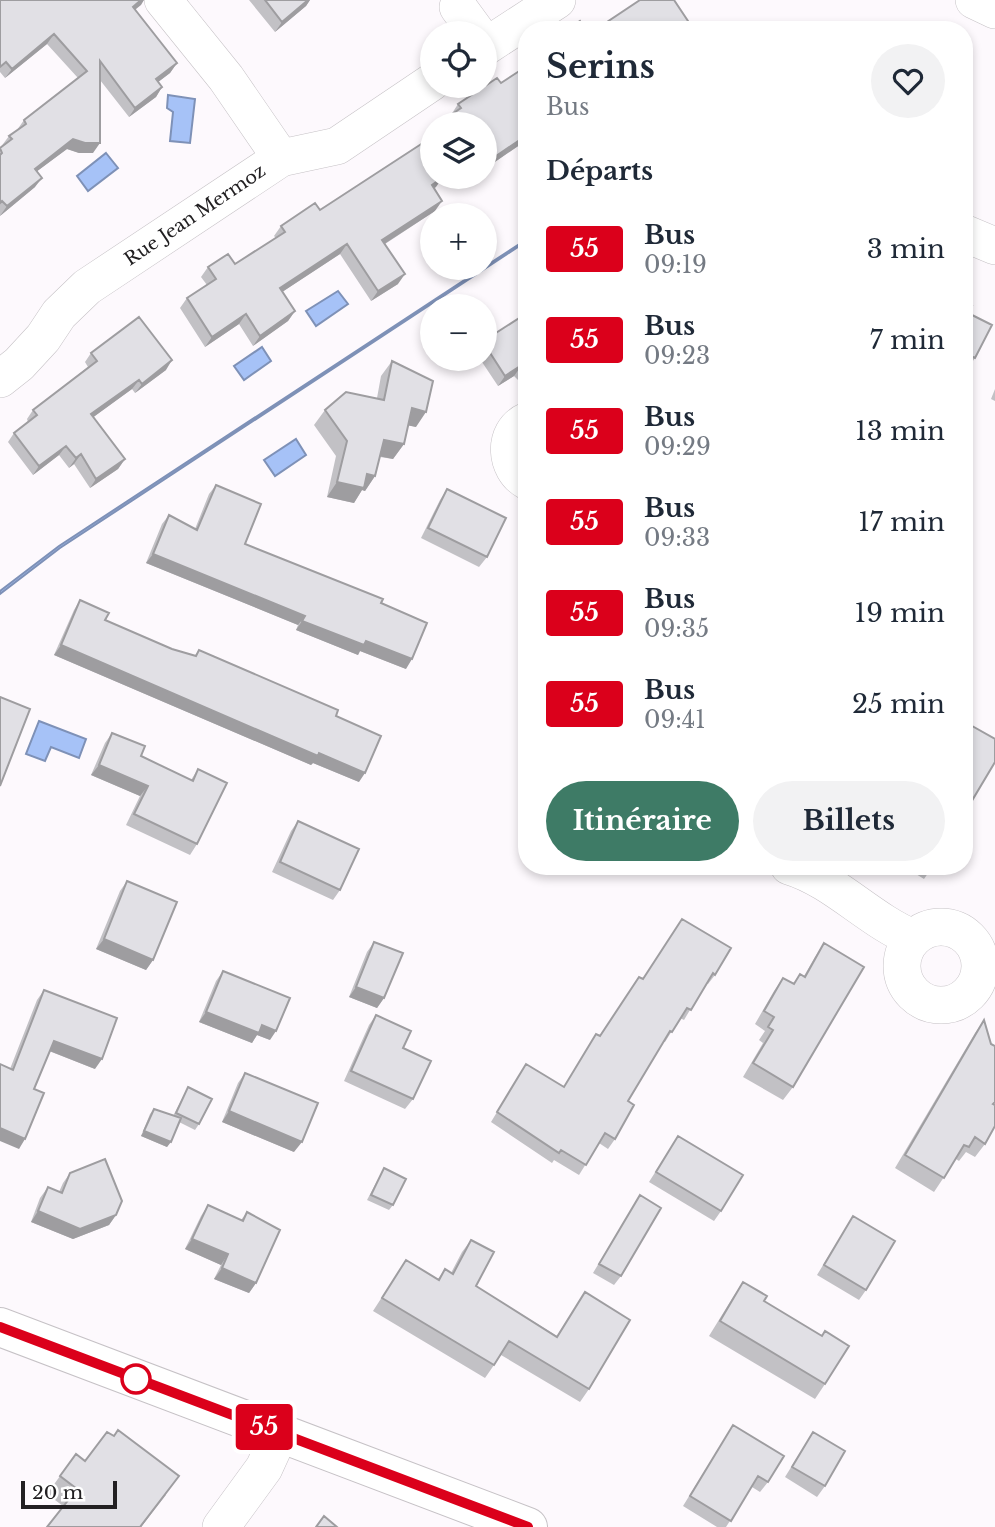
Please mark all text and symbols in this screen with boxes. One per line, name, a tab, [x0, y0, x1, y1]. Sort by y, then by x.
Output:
map controls	[420, 21, 497, 371]
button: locate	[420, 21, 497, 98]
button: heart	[871, 44, 945, 118]
text: Serins	[546, 46, 655, 87]
text: Bus	[546, 93, 589, 121]
button: layers	[420, 112, 497, 189]
text: Départs	[546, 155, 653, 187]
street label: Rue Jean Mermoz	[120, 160, 270, 270]
button: +	[420, 203, 497, 280]
text: Bus	[644, 219, 695, 251]
text: 3 min	[867, 233, 945, 265]
text: 55	[570, 234, 599, 263]
text: 09:19	[644, 251, 707, 279]
button: −	[420, 294, 497, 371]
text: Bus	[644, 310, 695, 342]
text: 7 min	[870, 324, 945, 356]
text: 55	[570, 325, 599, 354]
text: 09:23	[644, 342, 710, 370]
text: Bus	[644, 401, 695, 433]
text: 13 min	[855, 415, 945, 447]
text: 55	[570, 416, 599, 445]
text: 09:29	[644, 433, 711, 461]
text: Bus	[644, 492, 695, 524]
text: 17 min	[858, 506, 945, 538]
text: 55	[570, 507, 599, 536]
text: 09:33	[644, 524, 710, 552]
text: Bus	[644, 583, 695, 615]
text: 19 min	[855, 597, 945, 629]
text: 55	[570, 598, 599, 627]
text: 09:35	[644, 615, 709, 643]
text: Bus	[644, 674, 695, 706]
text: 25 min	[852, 688, 945, 720]
text: 55	[570, 689, 599, 718]
text: 09:41	[644, 706, 705, 734]
button: Itinéraire	[546, 781, 739, 861]
button: Billets	[753, 781, 945, 861]
unlabelled marker	[121, 1364, 151, 1394]
line badge: 55	[232, 1404, 296, 1450]
text: 55	[250, 1412, 278, 1441]
scale bar	[21, 1478, 117, 1510]
text: 20 m	[32, 1481, 83, 1504]

